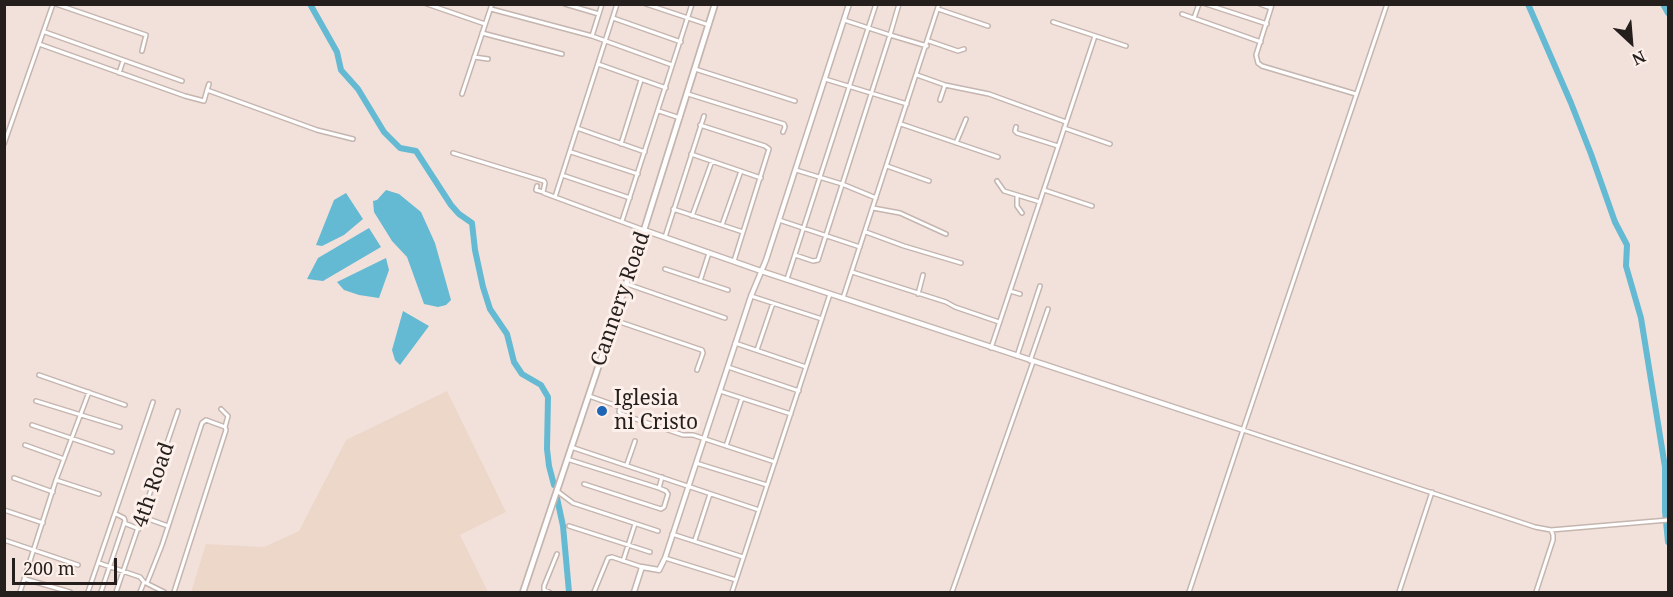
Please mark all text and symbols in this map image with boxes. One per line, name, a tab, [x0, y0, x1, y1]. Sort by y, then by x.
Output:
north arrow	[1601, 12, 1661, 72]
text: N	[1628, 46, 1649, 71]
street label: Cannery Road	[586, 228, 656, 370]
place label: Iglesia ni Cristo	[614, 386, 698, 436]
marker: Iglesia ni Cristo	[595, 404, 609, 418]
street label: 4th Road	[128, 439, 180, 531]
scale bar	[15, 546, 120, 584]
text: 200 m	[23, 556, 75, 580]

